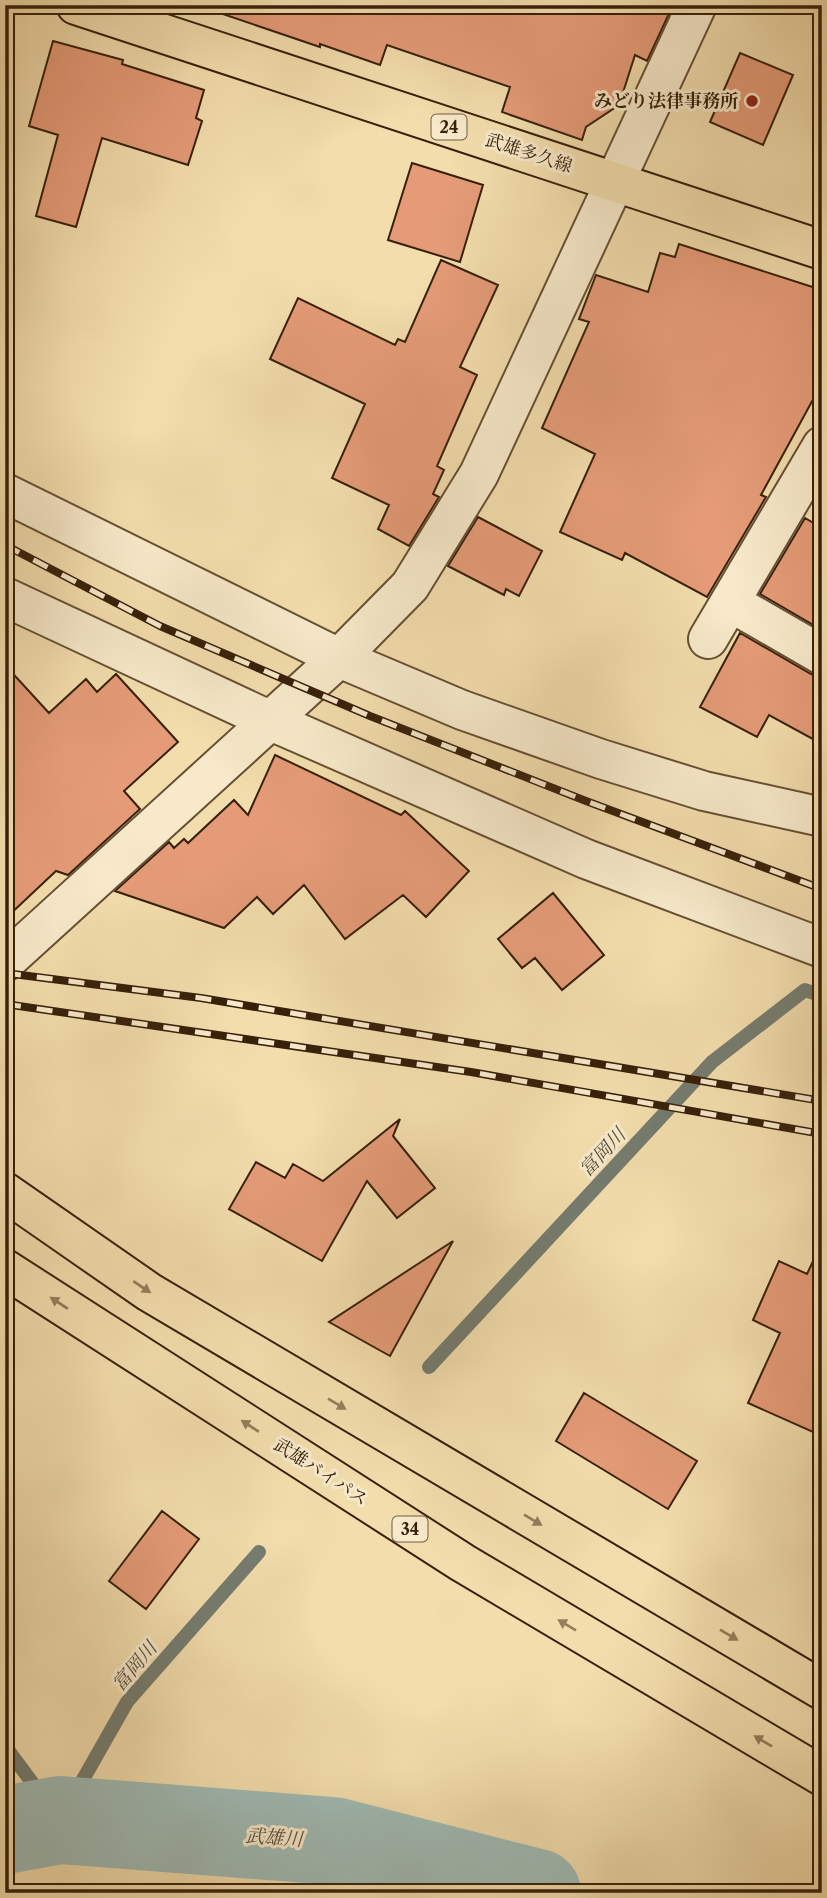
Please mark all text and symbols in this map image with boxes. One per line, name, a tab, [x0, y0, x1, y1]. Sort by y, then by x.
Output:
place label: みどり法律事務所	[594, 90, 738, 112]
marker: みどり法律事務所	[744, 93, 760, 109]
road number: 24	[432, 114, 466, 140]
street label: 武雄多久線	[483, 129, 575, 177]
water label: 富岡川	[575, 1122, 632, 1181]
one-way arrow	[133, 1280, 151, 1294]
one-way arrow	[50, 1296, 68, 1310]
one-way arrow	[327, 1398, 346, 1410]
one-way arrow	[240, 1420, 260, 1433]
street label: 武雄バイパス	[270, 1433, 372, 1511]
one-way arrow	[523, 1513, 542, 1526]
road number: 34	[392, 1516, 428, 1541]
one-way arrow	[558, 1619, 577, 1631]
one-way arrow	[719, 1629, 738, 1641]
water label: 富岡川	[107, 1636, 163, 1696]
one-way arrow	[754, 1735, 773, 1747]
water label: 武雄川	[245, 1824, 305, 1851]

